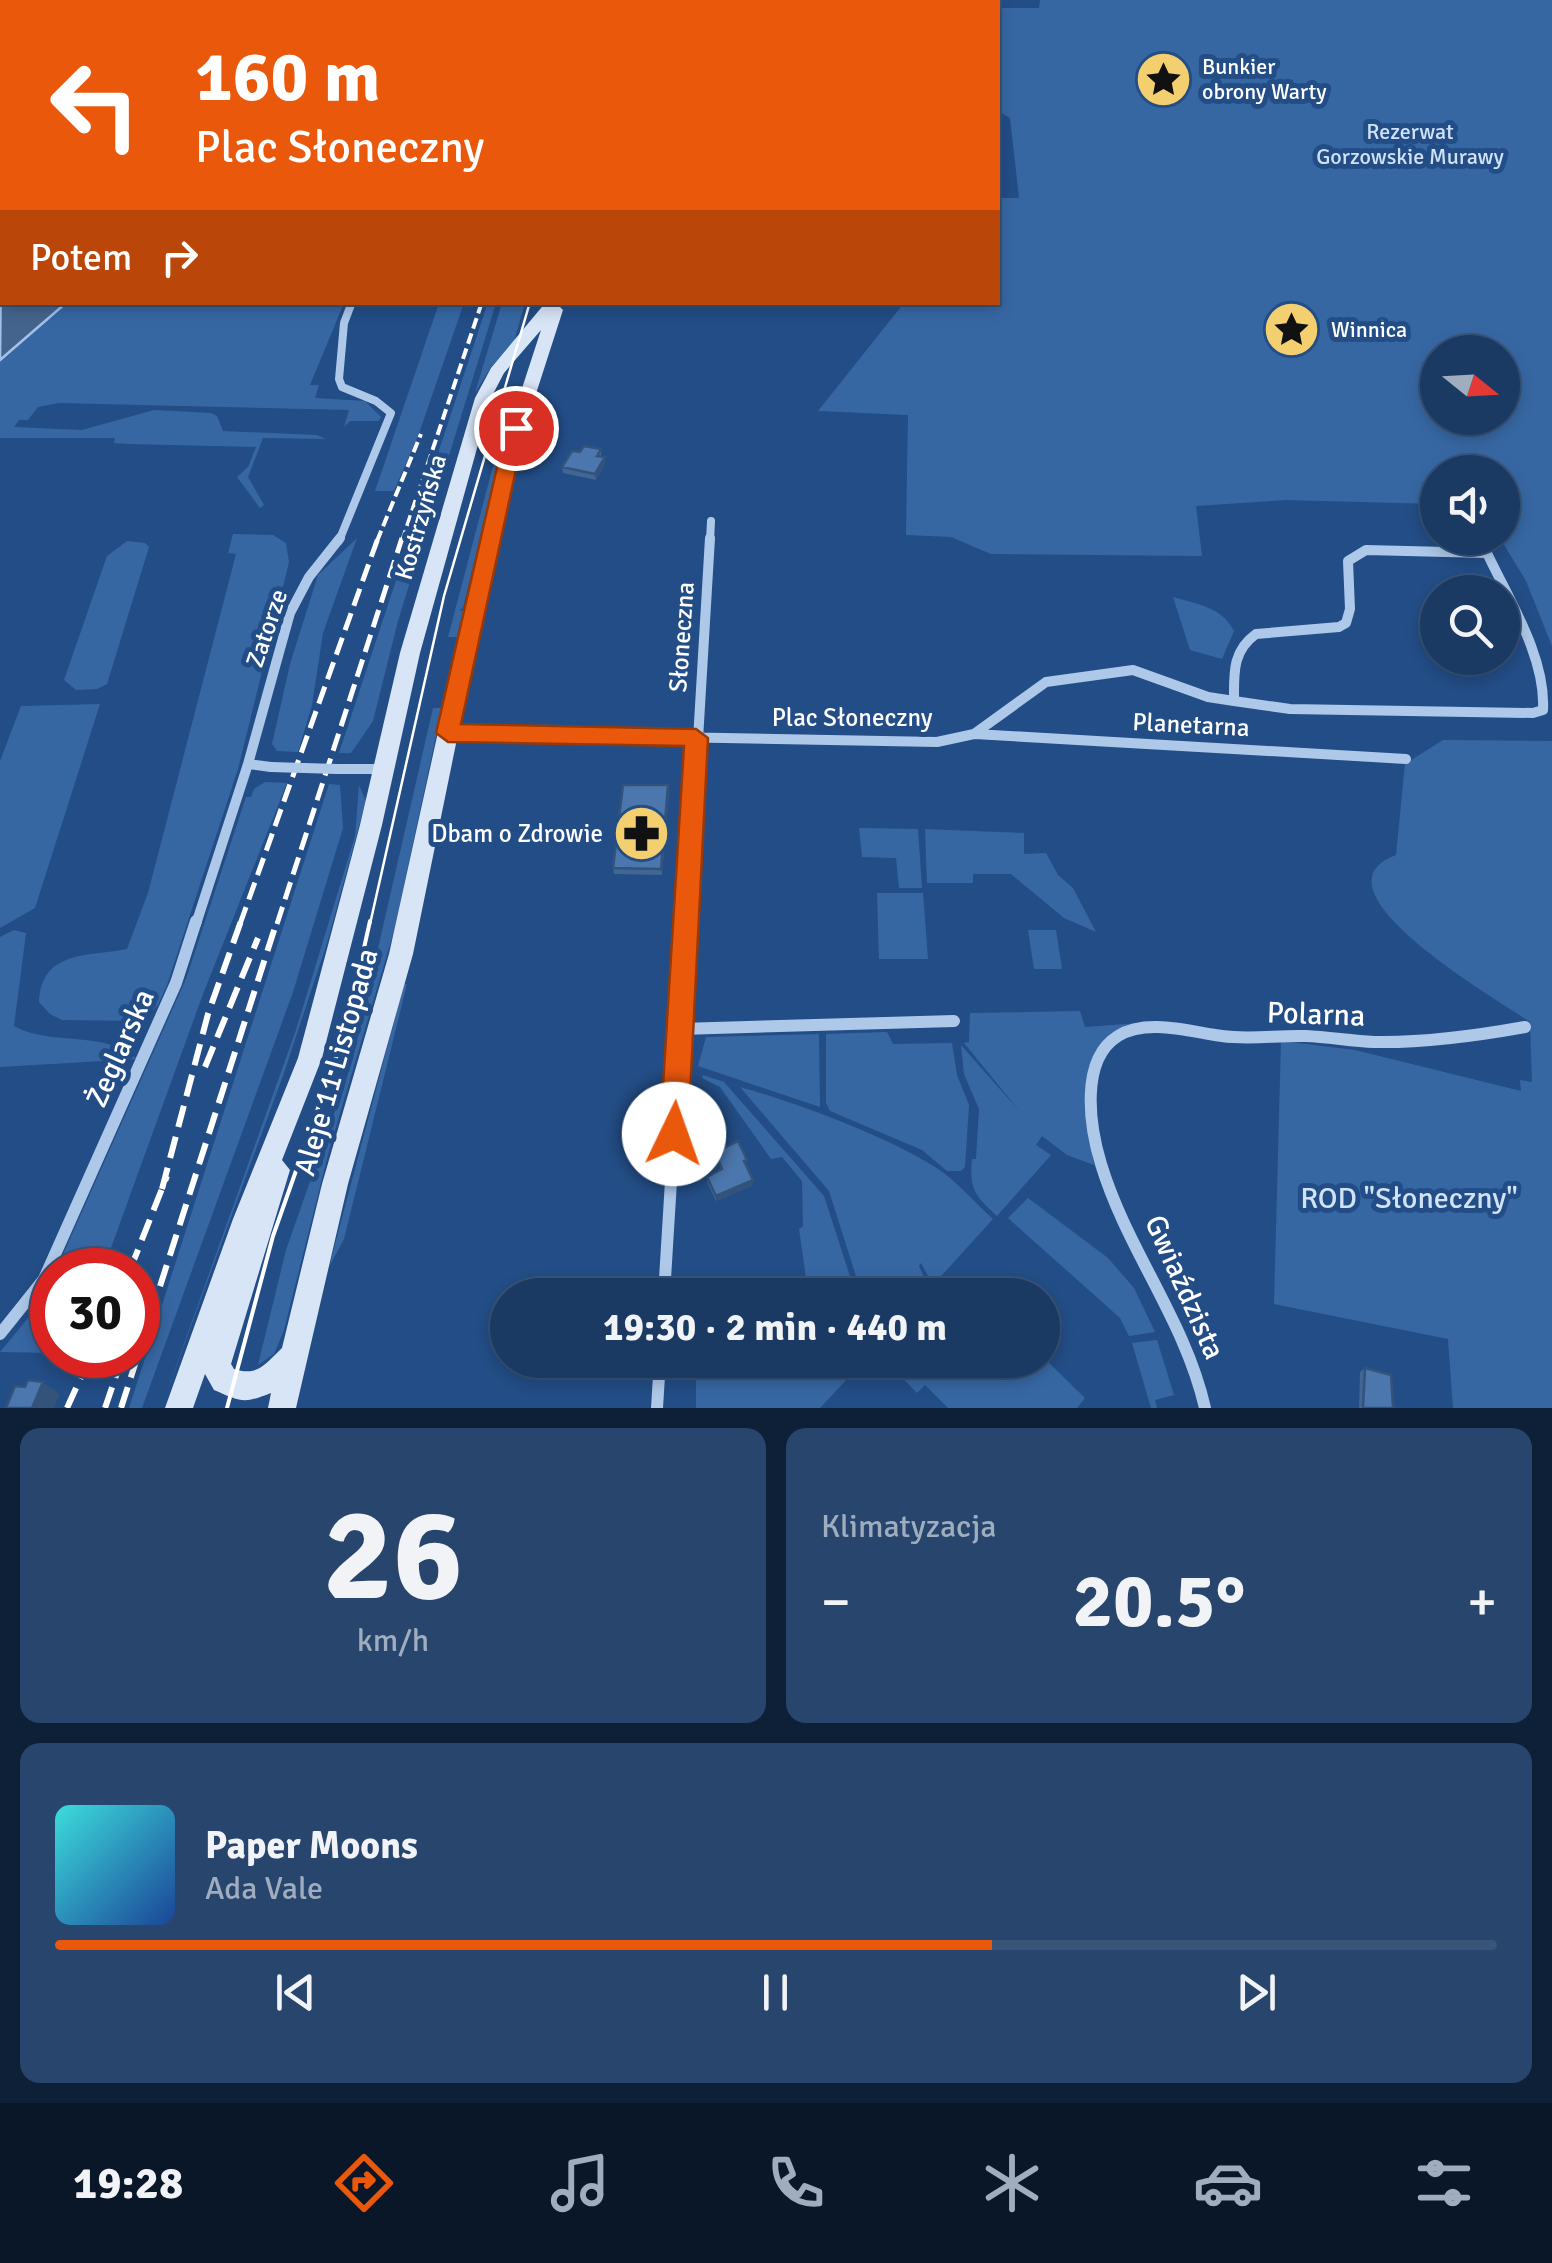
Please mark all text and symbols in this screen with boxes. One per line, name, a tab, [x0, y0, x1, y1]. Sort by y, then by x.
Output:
text: 160 m	[195, 34, 380, 120]
icon: left	[30, 40, 160, 170]
place icon: Bunkier obrony Warty	[1133, 49, 1193, 109]
place label: Bunkier obrony Warty	[1202, 53, 1327, 105]
park label: Rezerwat Gorzowskie Murawy	[1316, 118, 1505, 170]
text: Plac Słoneczny	[195, 120, 484, 175]
icon: right	[152, 230, 207, 285]
text: Potem	[30, 234, 132, 281]
place icon: Winnica	[1262, 299, 1322, 359]
place label: Winnica	[1331, 316, 1407, 343]
north arrow	[1420, 335, 1520, 435]
map controls	[1420, 335, 1520, 675]
pin	[474, 386, 559, 471]
icon: arrive	[489, 401, 544, 456]
street label: Kostrzyńska	[388, 451, 453, 584]
button: sound	[1420, 455, 1520, 555]
button: search	[1420, 575, 1520, 675]
street label: Słoneczna	[662, 581, 701, 693]
street label: Zatorze	[239, 585, 294, 671]
street label: Plac Słoneczny	[772, 702, 933, 733]
street label: Planetarna	[1132, 706, 1250, 743]
pharmacy icon: Dbam o Zdrowie	[612, 803, 672, 863]
place label: Dbam o Zdrowie	[431, 818, 603, 849]
street label: Aleje 11 Listopada	[286, 944, 387, 1180]
street label: Żeglarska	[78, 983, 163, 1113]
street label: Polarna	[1266, 994, 1366, 1035]
position arrow	[622, 1082, 726, 1186]
park label: ROD "Słoneczny"	[1300, 1180, 1518, 1217]
street label: Gwiaździsta	[1136, 1209, 1233, 1365]
speed limit sign: 30	[30, 1248, 160, 1378]
text: 19:30 · 2 min · 440 m	[603, 1304, 947, 1351]
text: 26	[323, 1476, 463, 1636]
text: Klimatyzacja	[821, 1507, 997, 1546]
text: 20.5°	[1073, 1555, 1246, 1648]
text: −	[821, 1568, 851, 1636]
text: +	[1467, 1568, 1497, 1636]
text: km/h	[357, 1621, 429, 1660]
text: Paper Moons	[205, 1822, 418, 1869]
text: Ada Vale	[205, 1869, 323, 1908]
icon: previous	[268, 1965, 323, 2020]
icon: pause	[748, 1965, 803, 2020]
icon: next	[1229, 1965, 1284, 2020]
icon: directions	[329, 2148, 399, 2218]
icon: music	[545, 2148, 615, 2218]
icon: phone	[761, 2148, 831, 2218]
icon: climate	[977, 2148, 1047, 2218]
icon: car	[1193, 2148, 1263, 2218]
icon: filters	[1409, 2148, 1479, 2218]
text: 19:28	[73, 2156, 183, 2211]

